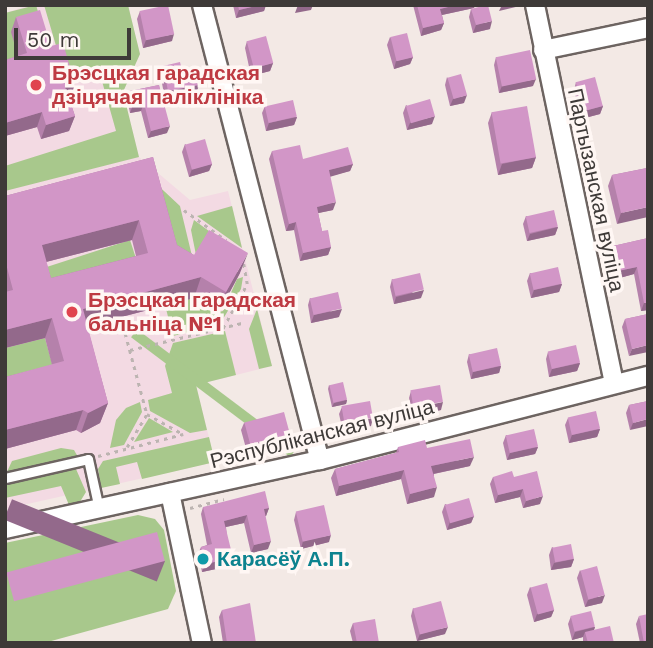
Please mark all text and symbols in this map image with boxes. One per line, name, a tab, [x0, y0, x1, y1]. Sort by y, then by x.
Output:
scale bar	[18, 14, 135, 58]
text: 50 m	[27, 27, 79, 52]
place label: Брэсцкая гарадская дзіцячая паліклініка	[52, 60, 263, 110]
marker: Брэсцкая гарадская дзіцячая паліклініка	[26, 75, 46, 95]
street label: Партызанская вуліца	[562, 86, 630, 294]
place label: Брэсцкая гарадская бальніца №1	[88, 287, 296, 337]
marker: Брэсцкая гарадская бальніца №1	[62, 302, 82, 322]
street label: Рэспубліканская вуліца	[208, 394, 436, 474]
place label: Карасёў А.П.	[217, 546, 350, 572]
marker: Карасёў А.П.	[195, 551, 211, 567]

